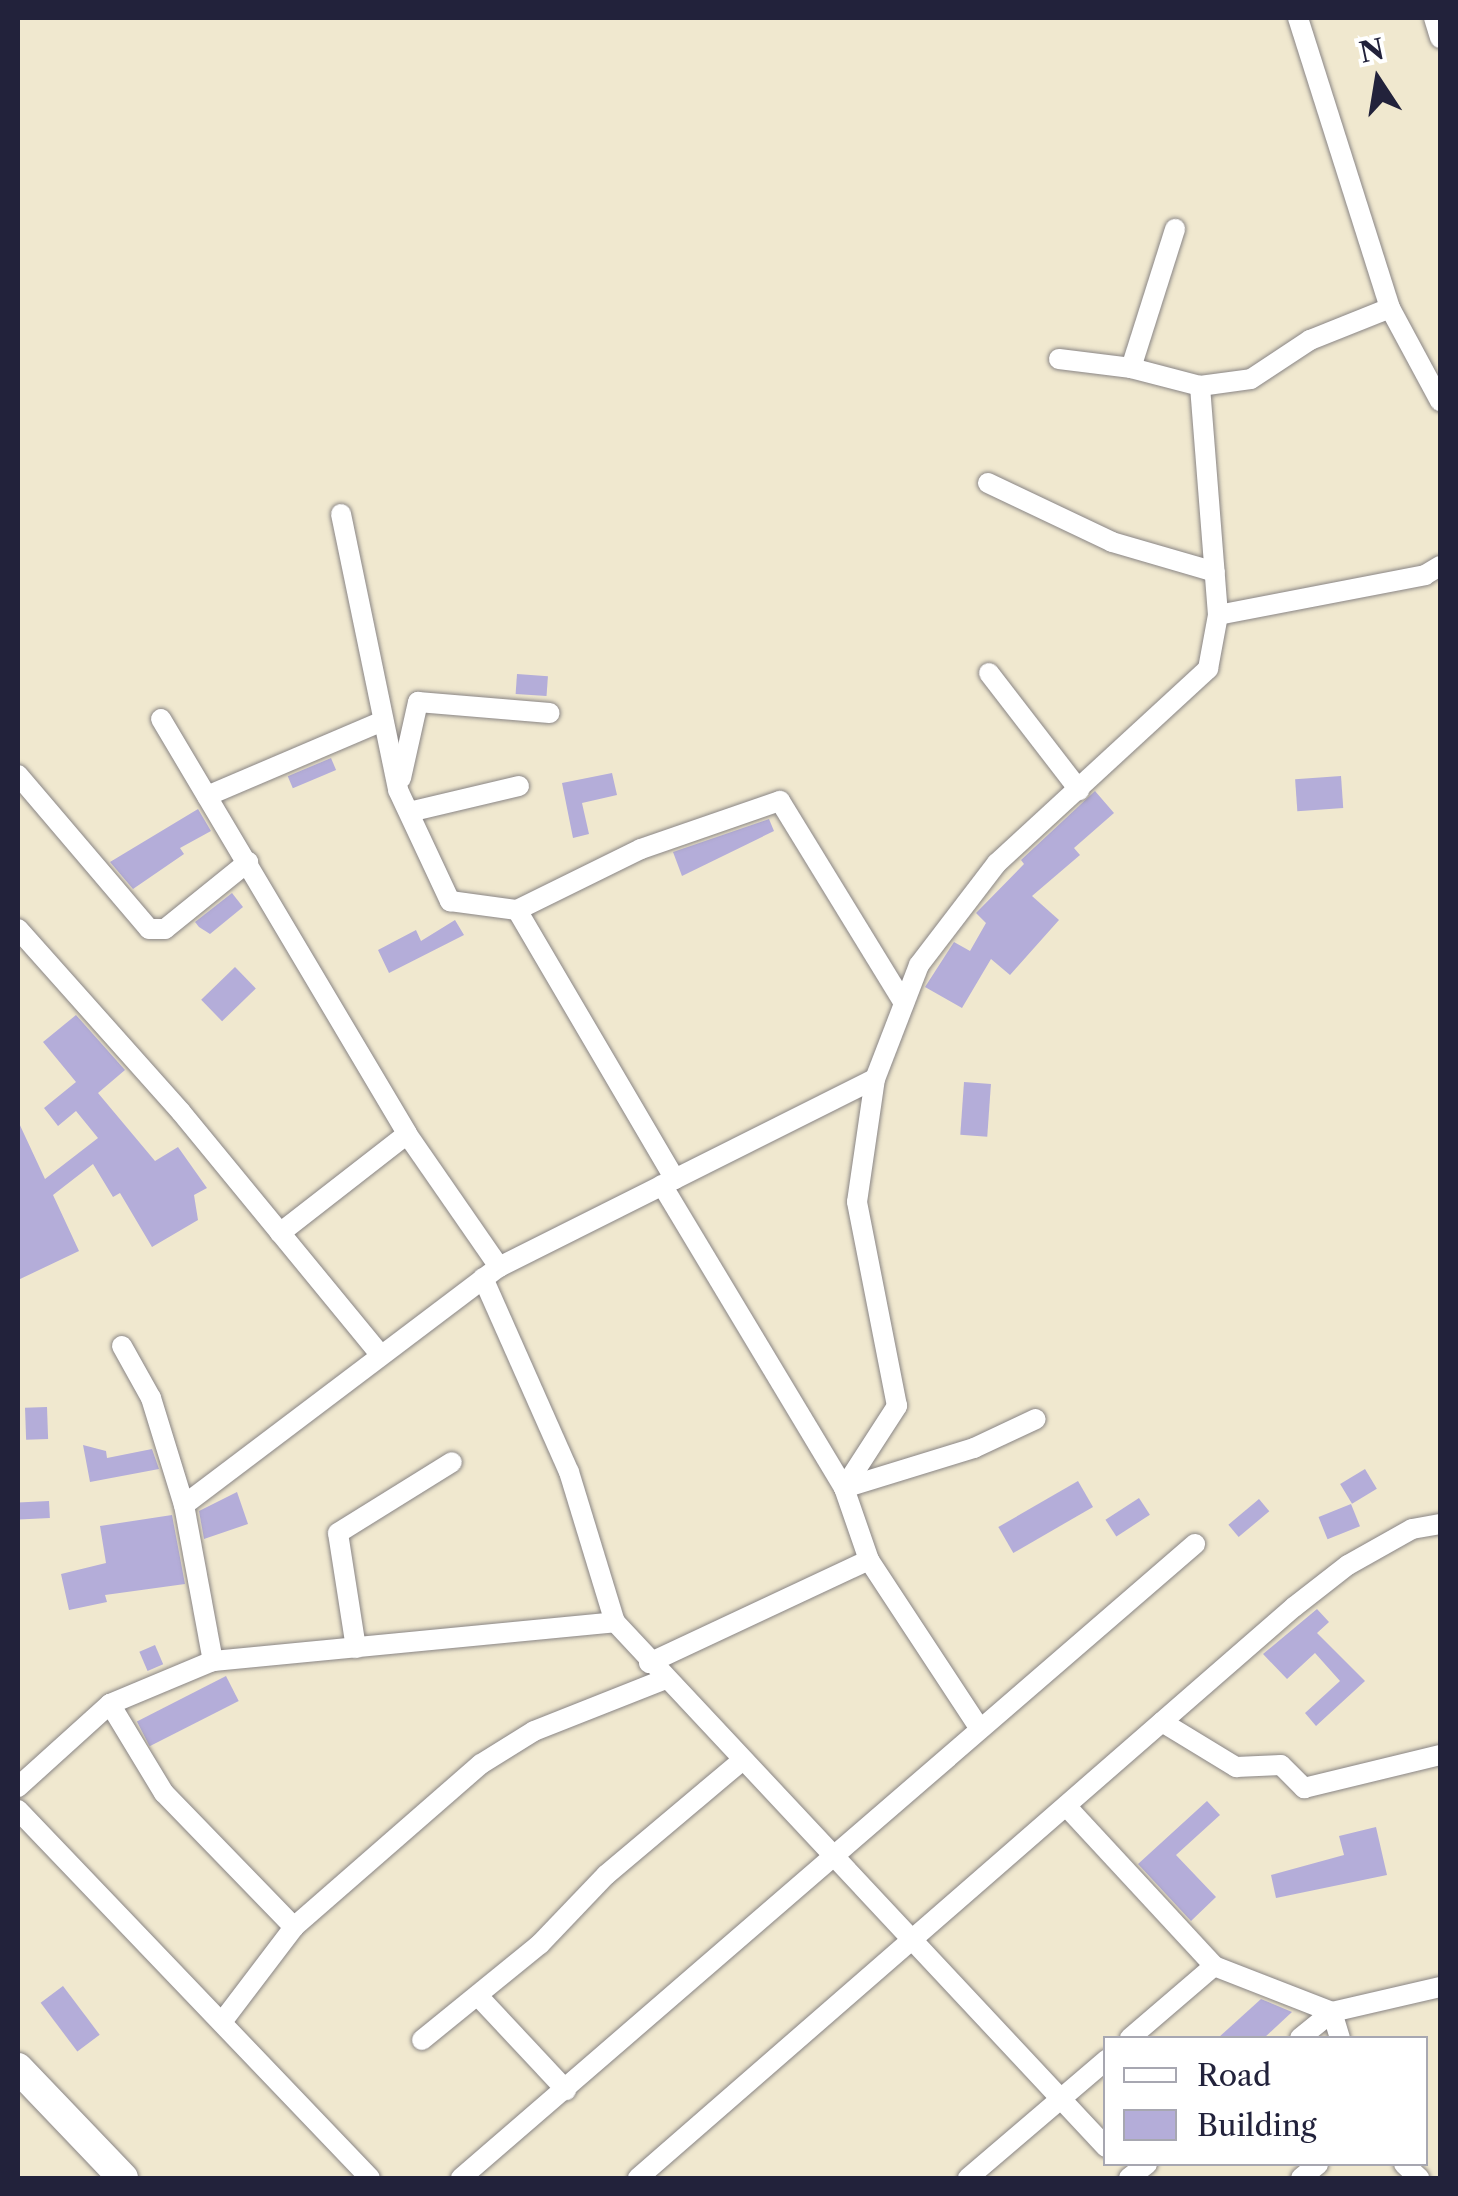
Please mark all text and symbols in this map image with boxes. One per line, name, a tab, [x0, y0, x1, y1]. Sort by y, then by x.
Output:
north arrow	[1328, 30, 1428, 130]
text: N	[1356, 31, 1387, 70]
legend	[1103, 2036, 1428, 2166]
text: Road	[1197, 2057, 1271, 2094]
text: Building	[1197, 2107, 1317, 2144]

